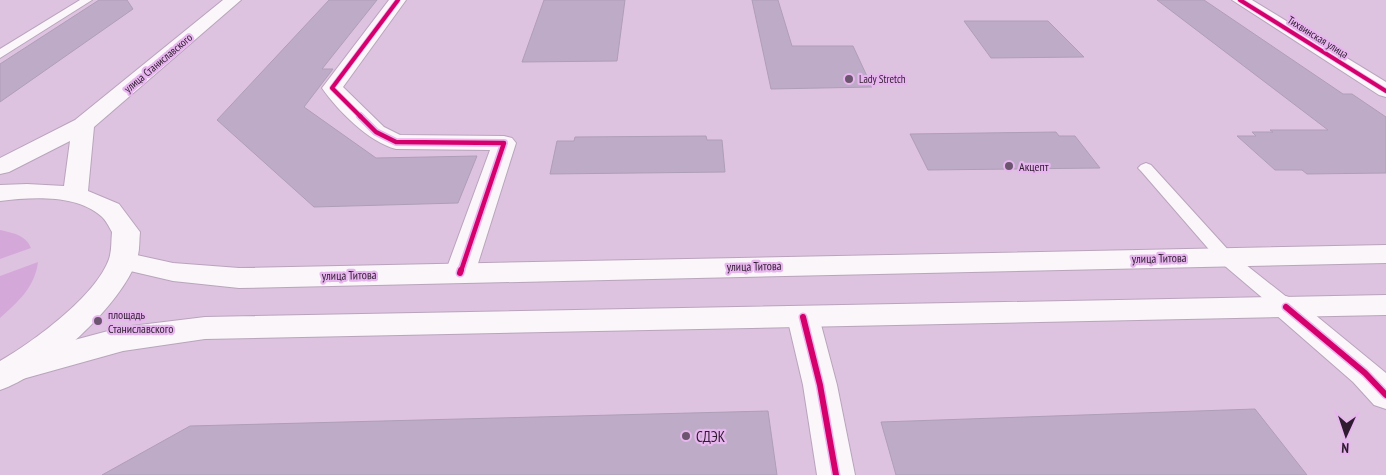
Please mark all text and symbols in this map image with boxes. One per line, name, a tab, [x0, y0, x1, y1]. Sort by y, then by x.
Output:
street label: Тихвинская улица	[1285, 13, 1351, 61]
street label: улица Станиславского	[121, 30, 195, 96]
place label: Lady Stretch	[859, 72, 906, 86]
marker: Lady Stretch	[843, 73, 855, 85]
place label: Акцепт	[1019, 159, 1049, 174]
marker: Акцепт	[1003, 160, 1015, 172]
street label: улица Титова	[1131, 250, 1187, 266]
street label: улица Титова	[726, 258, 782, 274]
street label: улица Титова	[321, 267, 377, 283]
place label: площадь Станиславского	[108, 307, 173, 336]
marker: площадь Станиславского	[92, 315, 104, 327]
north arrow	[1321, 410, 1371, 460]
place label: СДЭК	[696, 427, 726, 446]
marker: СДЭК	[680, 430, 692, 442]
text: N	[1341, 439, 1350, 457]

